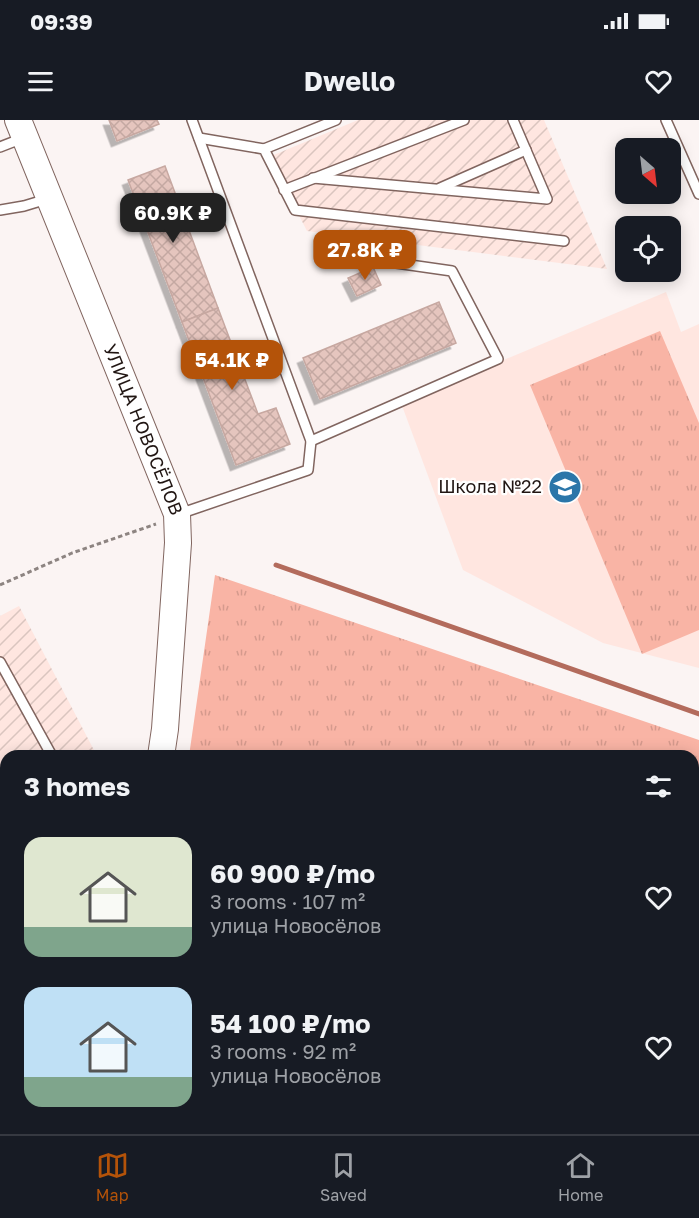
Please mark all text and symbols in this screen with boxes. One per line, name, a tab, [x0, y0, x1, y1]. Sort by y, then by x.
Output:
text: 09:39	[30, 8, 93, 35]
icon: menu	[24, 65, 57, 98]
text: Dwello	[304, 65, 395, 97]
icon: heart	[642, 65, 675, 98]
north arrow	[615, 138, 681, 204]
map controls	[615, 138, 681, 282]
pin: 60.9K ₽	[118, 193, 228, 244]
text: 60.9K ₽	[134, 200, 212, 224]
button: locate	[615, 216, 681, 282]
pin: 27.8K ₽	[310, 230, 420, 281]
text: 27.8K ₽	[327, 237, 403, 261]
pin: 54.1K ₽	[177, 340, 287, 391]
street label: УЛИЦА НОВОСЁЛОВ	[100, 341, 188, 518]
text: 54.1K ₽	[195, 347, 269, 371]
school or university icon: Школа №22	[547, 469, 583, 505]
place label: Школа №22	[438, 475, 542, 497]
icon: filters	[642, 770, 675, 803]
text: 3 homes	[24, 771, 130, 802]
text: 60 900 ₽/mo	[210, 858, 375, 889]
icon: home	[72, 861, 144, 933]
icon: heart	[642, 881, 675, 914]
text: 3 rooms · 107 m²	[210, 889, 365, 913]
text: улица Новосёлов	[210, 913, 381, 937]
text: 54 100 ₽/mo	[210, 1008, 371, 1039]
icon: home	[72, 1011, 144, 1083]
icon: heart	[642, 1031, 675, 1064]
text: 3 rooms · 92 m²	[210, 1039, 356, 1063]
text: улица Новосёлов	[210, 1063, 381, 1087]
tab: Map	[96, 1149, 129, 1205]
tab: Saved	[320, 1149, 367, 1205]
tab: Home	[558, 1149, 603, 1205]

